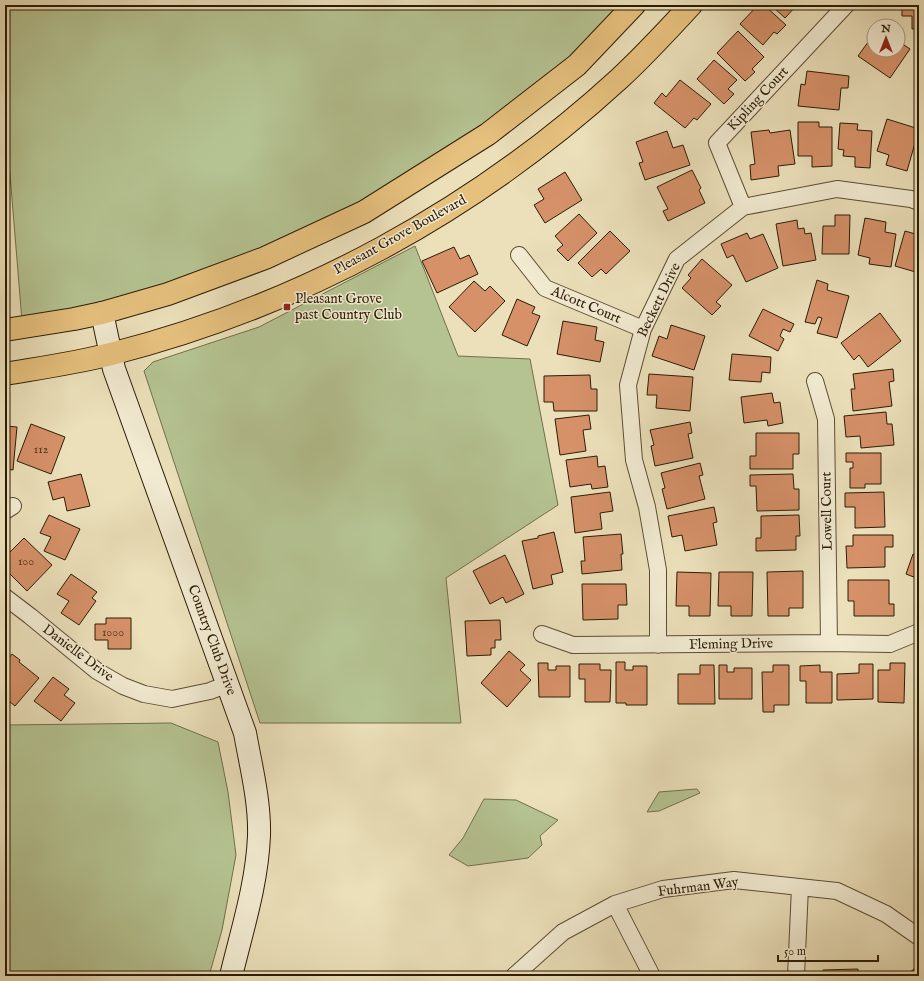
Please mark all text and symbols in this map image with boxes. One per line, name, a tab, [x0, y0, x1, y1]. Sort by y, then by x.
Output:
north arrow	[866, 18, 906, 58]
text: N	[880, 22, 891, 36]
street label: Kipling Court	[724, 63, 793, 135]
street label: Pleasant Grove Boulevard	[331, 191, 470, 279]
street label: Beckett Drive	[633, 259, 685, 340]
street label: Alcott Court	[547, 282, 624, 328]
place label: Pleasant Grove past Country Club	[295, 290, 402, 324]
marker: Pleasant Grove past Country Club	[282, 302, 292, 312]
house number: 112	[34, 442, 49, 457]
street label: Lowell Court	[817, 471, 837, 550]
house number: 100	[18, 554, 34, 569]
street label: Country Club Drive	[184, 582, 241, 698]
street label: Danielle Drive	[39, 620, 118, 686]
house number: 1000	[102, 625, 124, 640]
street label: Fleming Drive	[689, 634, 774, 654]
street label: Fuhrman Way	[657, 873, 740, 901]
scale bar	[778, 937, 878, 963]
text: 50 m	[784, 944, 806, 959]

